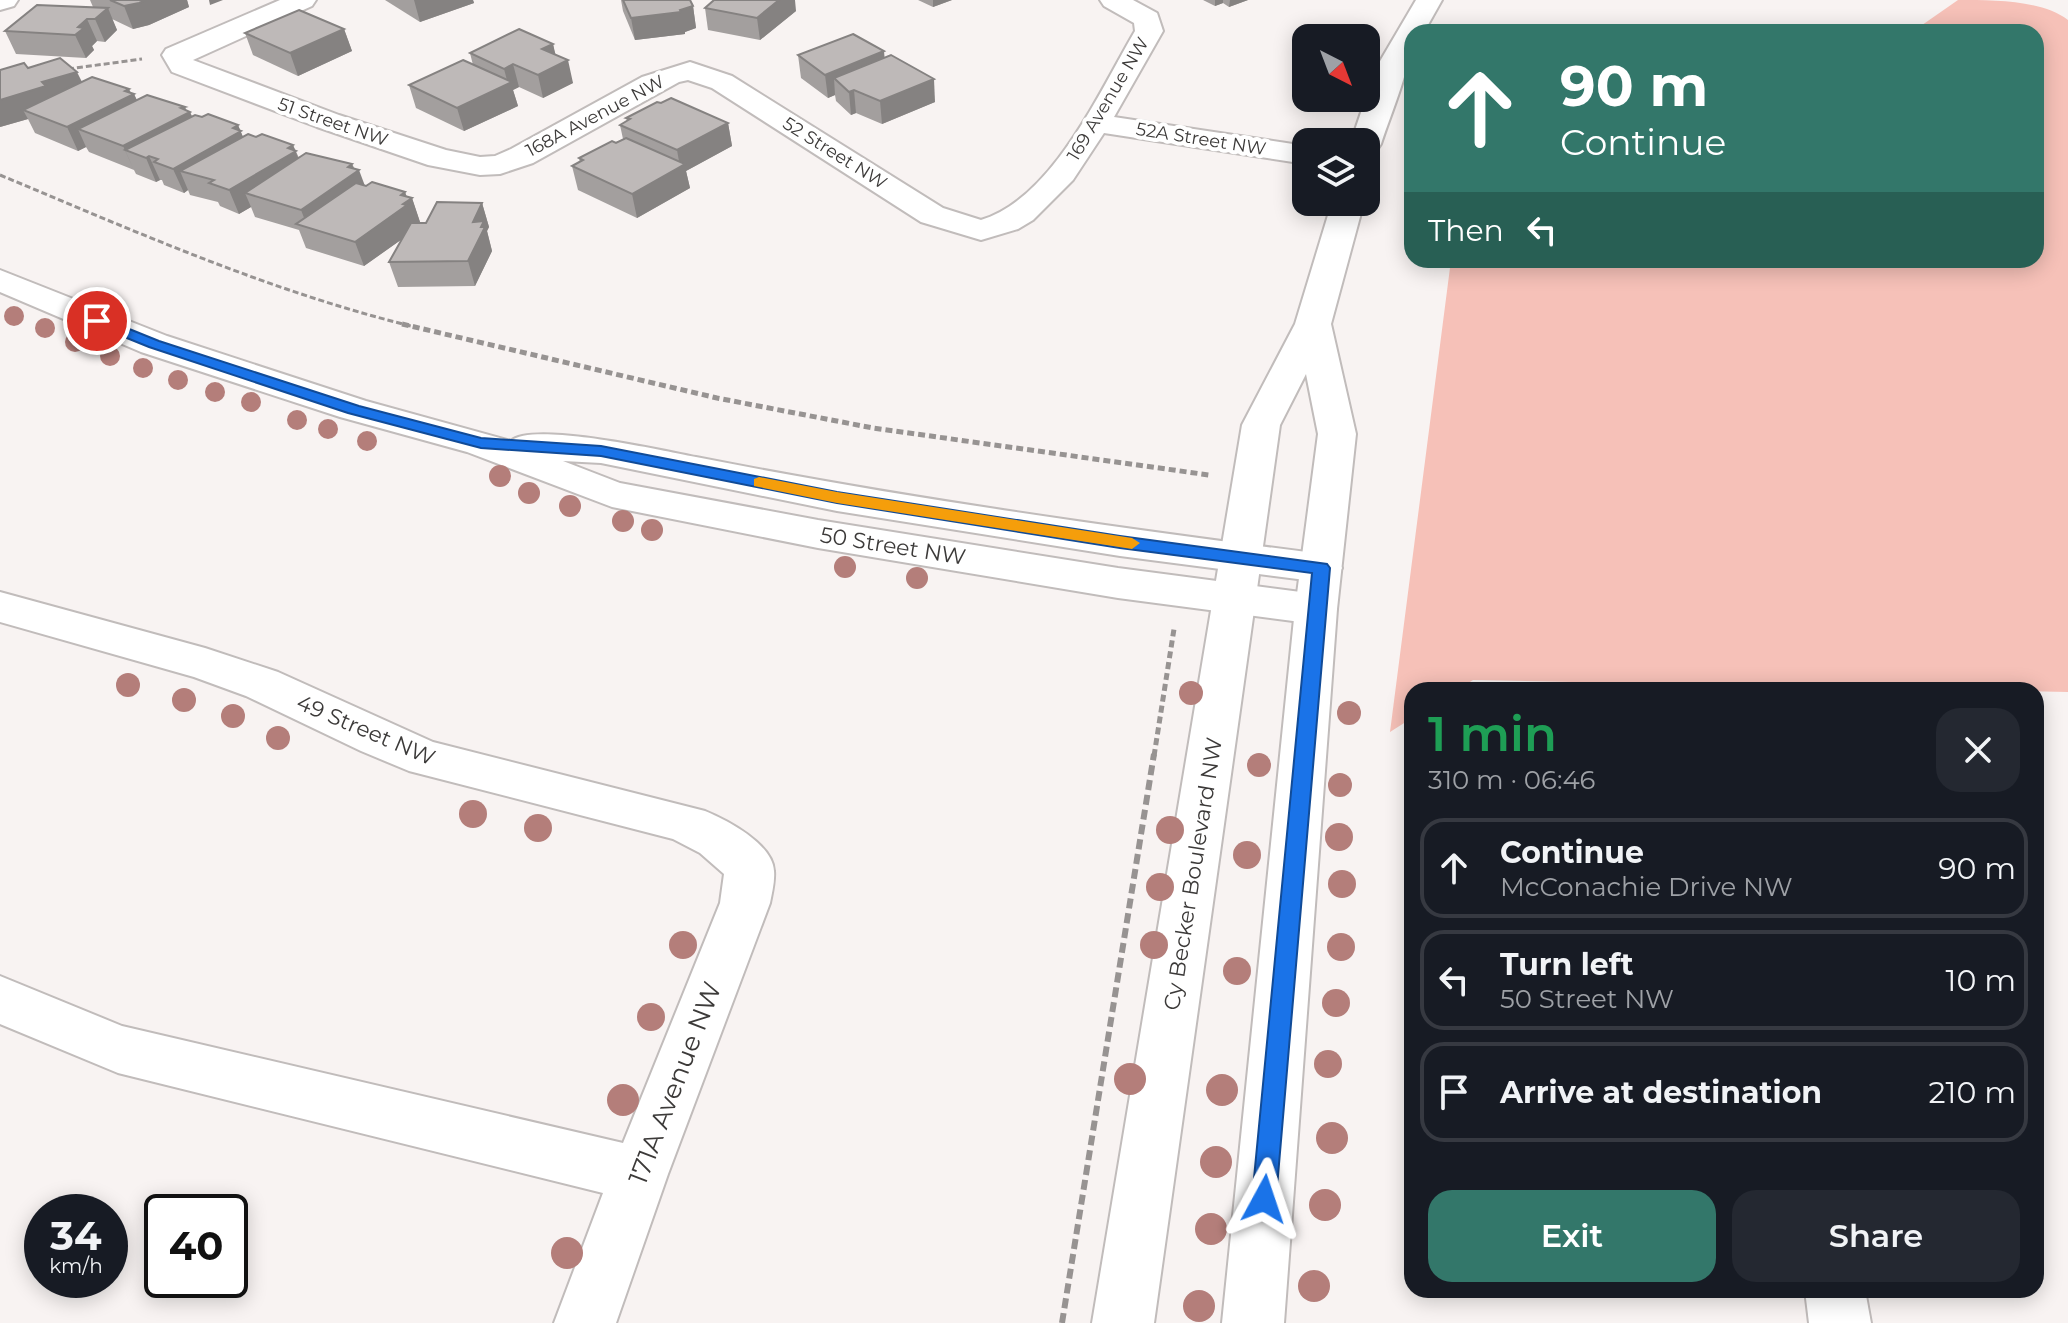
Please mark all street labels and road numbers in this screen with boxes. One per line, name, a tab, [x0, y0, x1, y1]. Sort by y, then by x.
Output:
street label: 169 Avenue NW	[1062, 33, 1154, 165]
street label: 168A Avenue NW	[522, 70, 668, 162]
street label: 51 Street NW	[275, 93, 391, 151]
street label: 52 Street NW	[779, 112, 891, 194]
street label: 52A Street NW	[1134, 118, 1268, 160]
street label: 50 Street NW	[818, 521, 968, 571]
street label: 49 Street NW	[293, 689, 439, 771]
street label: Cy Becker Boulevard NW	[1158, 736, 1228, 1012]
street label: 171A Avenue NW	[622, 977, 728, 1189]

